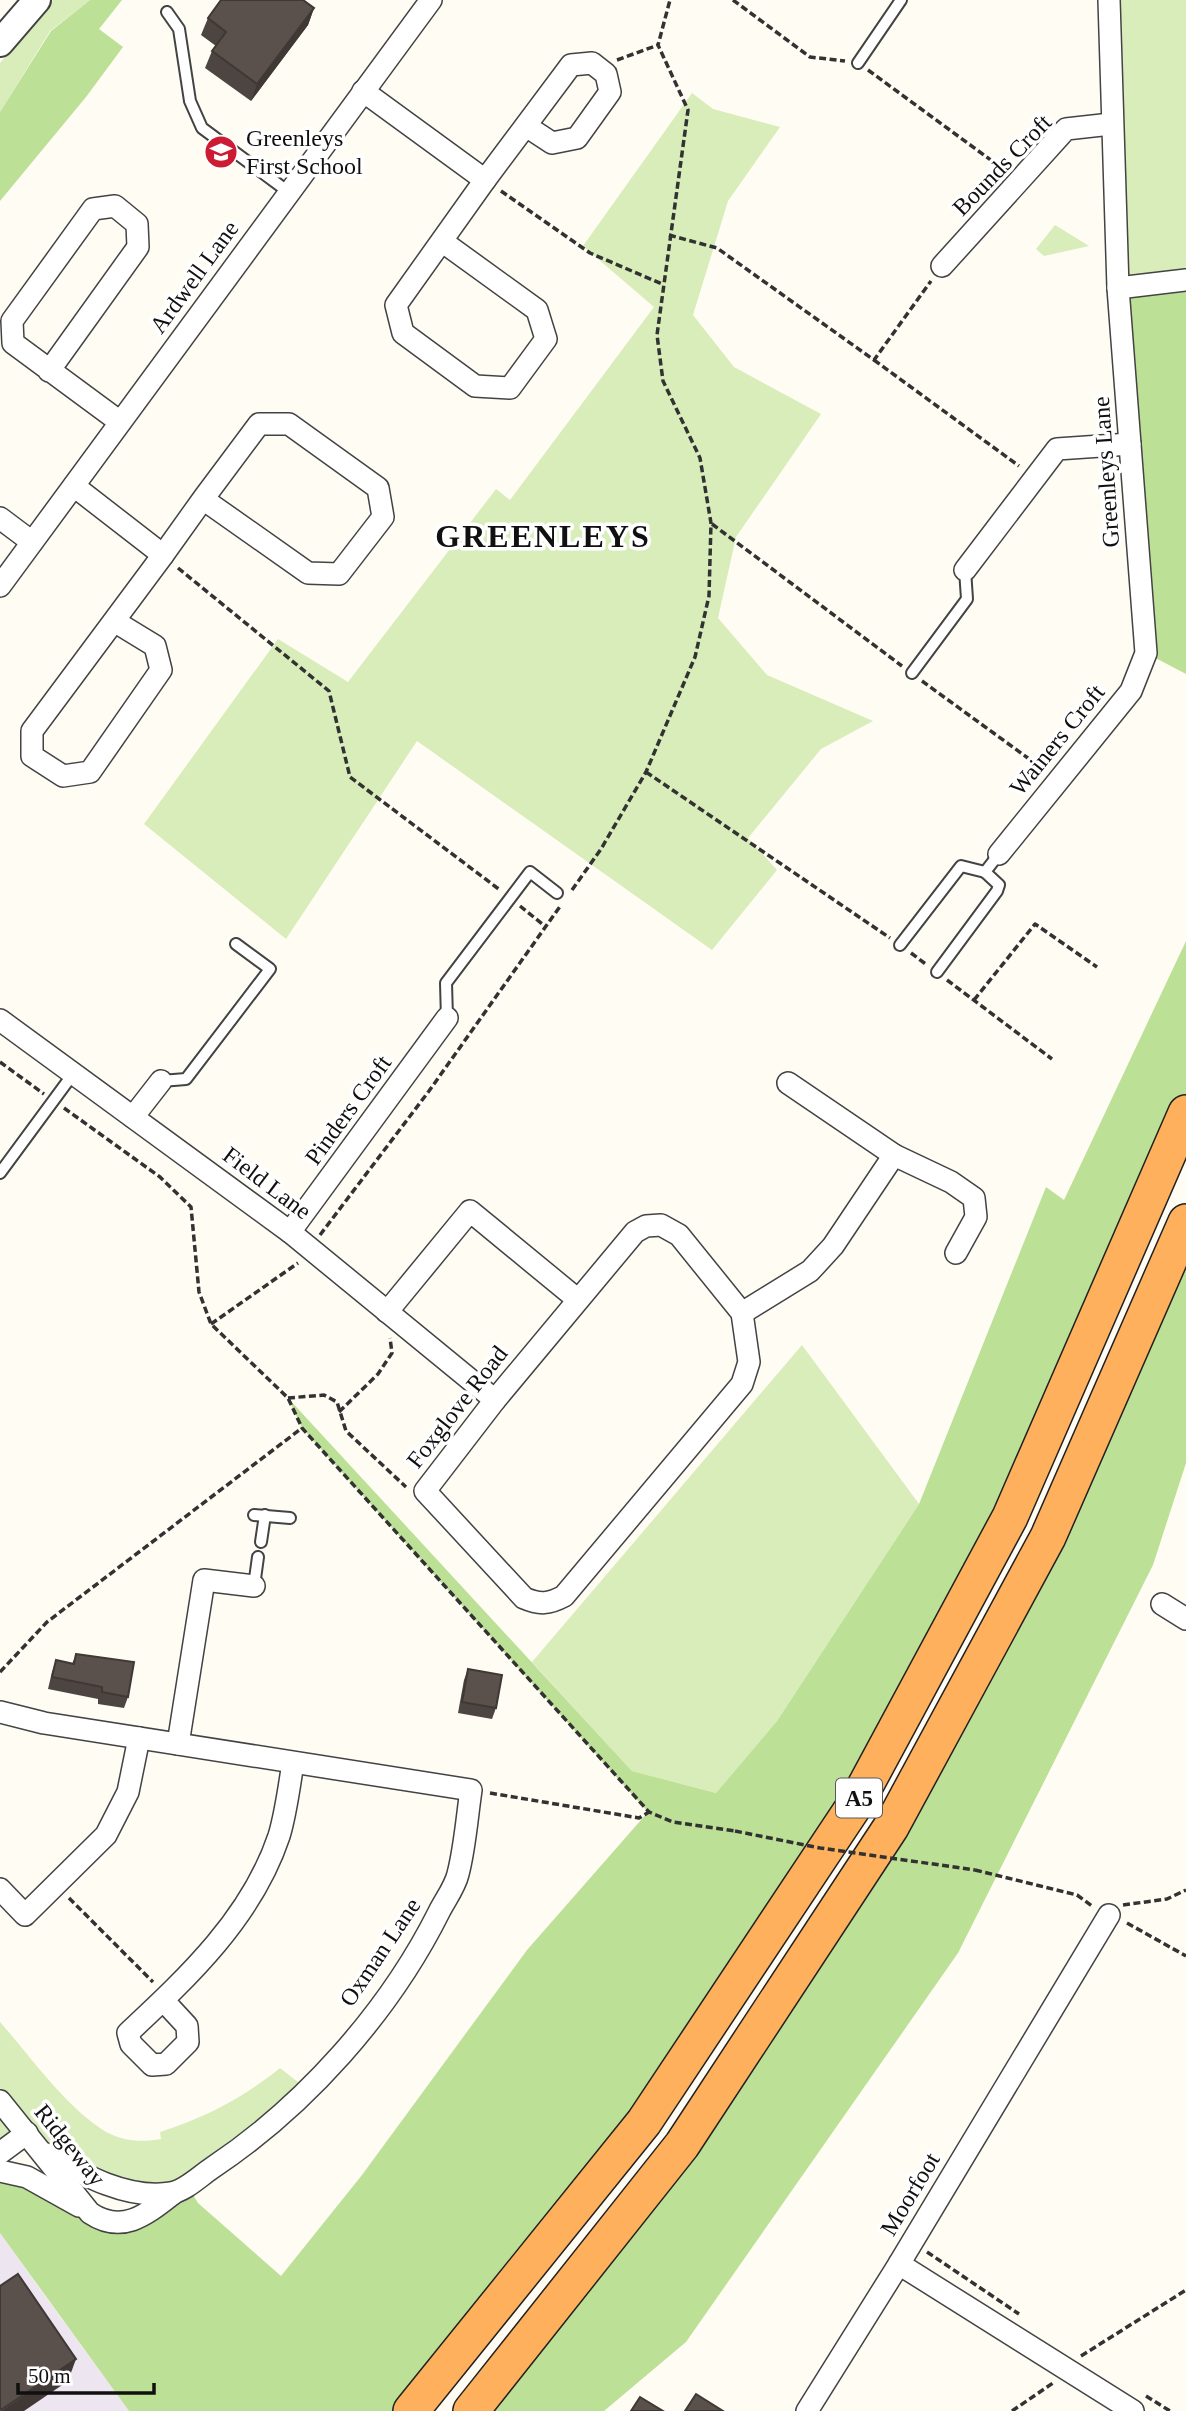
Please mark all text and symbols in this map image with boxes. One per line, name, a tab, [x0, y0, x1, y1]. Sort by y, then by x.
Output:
street label: Bounds Croft	[947, 109, 1057, 221]
place label: Greenleys First School	[246, 125, 363, 179]
school or university icon: Greenleys First School	[202, 133, 240, 171]
street label: Ardwell Lane	[145, 216, 243, 338]
street label: Greenleys Lane	[1088, 396, 1124, 548]
district label: GREENLEYS	[435, 518, 651, 554]
street label: Wainers Croft	[1005, 679, 1110, 801]
street label: Pinders Croft	[300, 1050, 397, 1170]
street label: Field Lane	[218, 1142, 316, 1224]
street label: Foxglove Road	[401, 1341, 513, 1473]
road number: A5	[836, 1778, 882, 1817]
street label: Oxman Lane	[334, 1893, 426, 2011]
street label: Ridgeway	[29, 2099, 111, 2191]
street label: Moorfoot	[875, 2148, 945, 2240]
scale bar	[18, 2352, 154, 2396]
text: 50 m	[28, 2364, 71, 2388]

